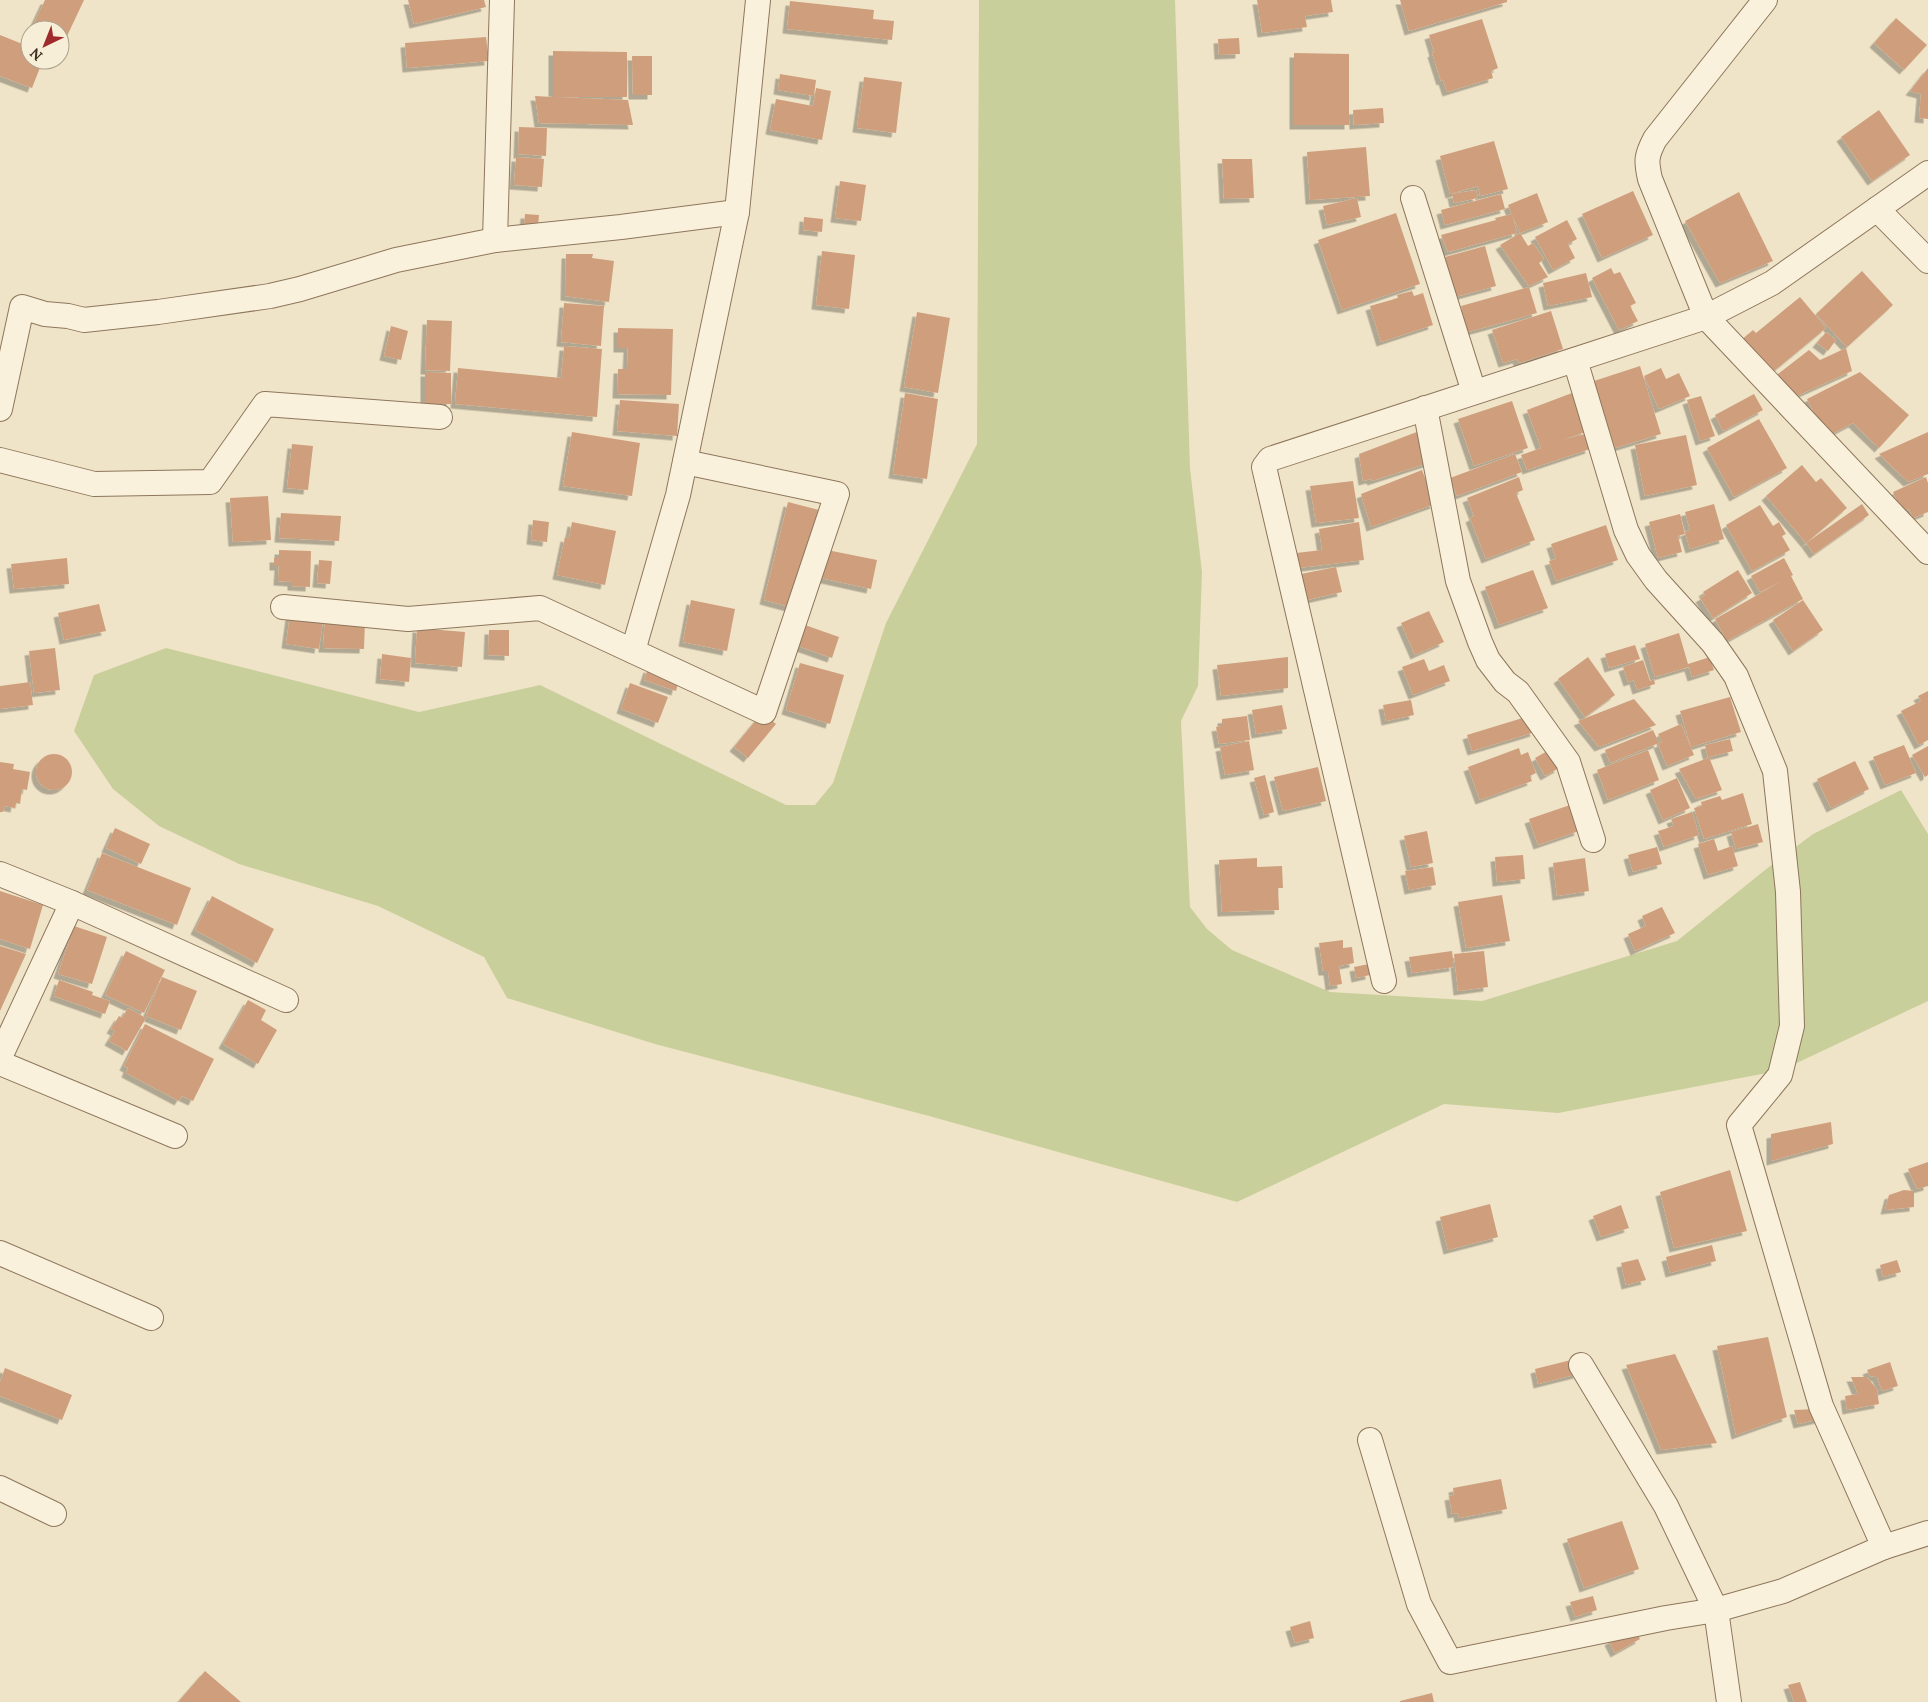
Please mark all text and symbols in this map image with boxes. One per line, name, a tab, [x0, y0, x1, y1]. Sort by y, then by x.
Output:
north arrow	[20, 20, 70, 70]
text: N	[26, 44, 46, 65]

